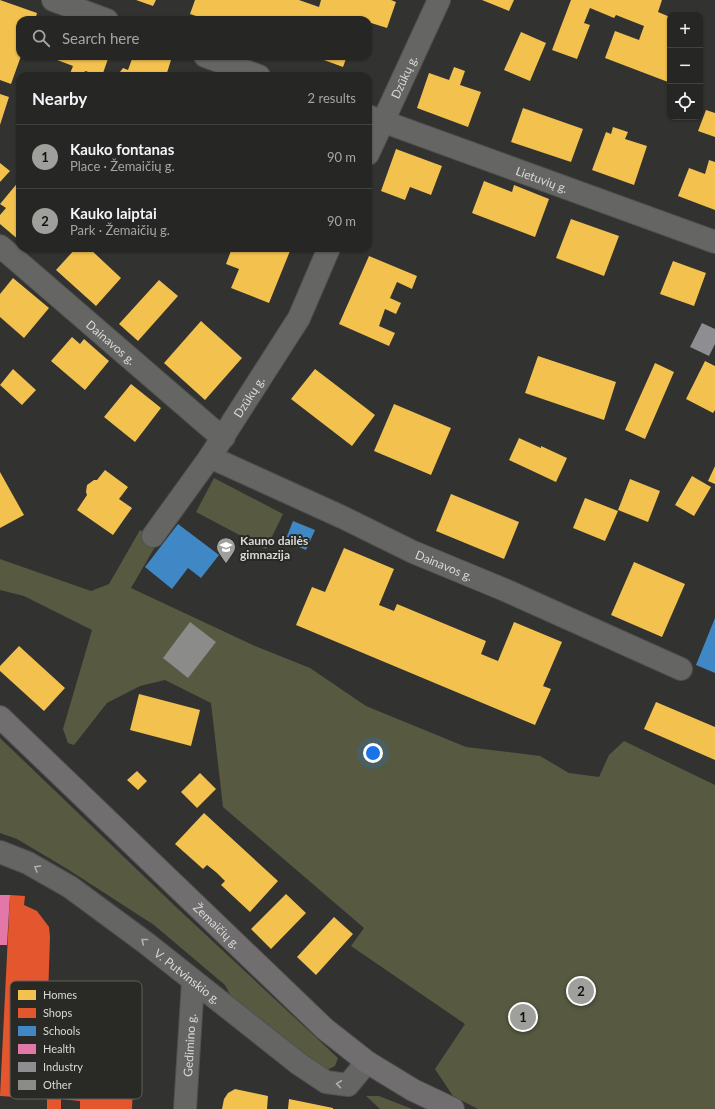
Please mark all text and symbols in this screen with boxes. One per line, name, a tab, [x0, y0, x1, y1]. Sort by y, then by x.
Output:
map controls	[667, 12, 703, 120]
button: +	[667, 12, 703, 48]
search box	[16, 16, 372, 60]
icon: search	[30, 27, 52, 49]
text: Search here	[62, 29, 139, 47]
button: −	[667, 48, 703, 84]
street label: Dzūkų g.	[387, 53, 420, 101]
button: locate	[667, 84, 703, 120]
text: Nearby	[32, 88, 87, 109]
text: 2 results	[308, 90, 356, 106]
text: Kauko fontanas	[70, 140, 174, 158]
text: 1	[41, 149, 49, 165]
text: 90 m	[327, 149, 356, 165]
text: Place · Žemaičių g.	[70, 158, 175, 174]
street label: Lietuvių g.	[514, 163, 570, 196]
text: Kauko laiptai	[70, 204, 157, 222]
text: 2	[41, 213, 49, 229]
text: 90 m	[327, 213, 356, 229]
text: Park · Žemaičių g.	[70, 222, 170, 238]
street label: Dainavos g.	[83, 317, 139, 368]
street label: Dzūkų g.	[230, 373, 267, 420]
place label: Kauno dailės gimnazija	[240, 533, 308, 562]
school or university icon: Kauno dailės gimnazija	[215, 536, 237, 564]
street label: Dainavos g.	[413, 546, 475, 583]
your location	[363, 743, 383, 763]
one-way arrow	[34, 865, 41, 872]
street label: Žemaičių g.	[190, 899, 244, 952]
one-way arrow	[141, 939, 148, 946]
street label: V. Putvinskio g.	[152, 945, 224, 1007]
pin: 2	[568, 976, 594, 1006]
legend	[10, 981, 142, 1099]
text: Homes	[43, 988, 77, 1001]
pin: 1	[510, 1002, 536, 1032]
text: Shops	[43, 1006, 72, 1019]
street label: Gedimino g.	[180, 1013, 199, 1077]
text: Schools	[43, 1024, 80, 1037]
text: Health	[43, 1042, 75, 1055]
text: Industry	[43, 1060, 83, 1073]
text: Other	[43, 1078, 72, 1091]
one-way arrow	[336, 1080, 342, 1089]

